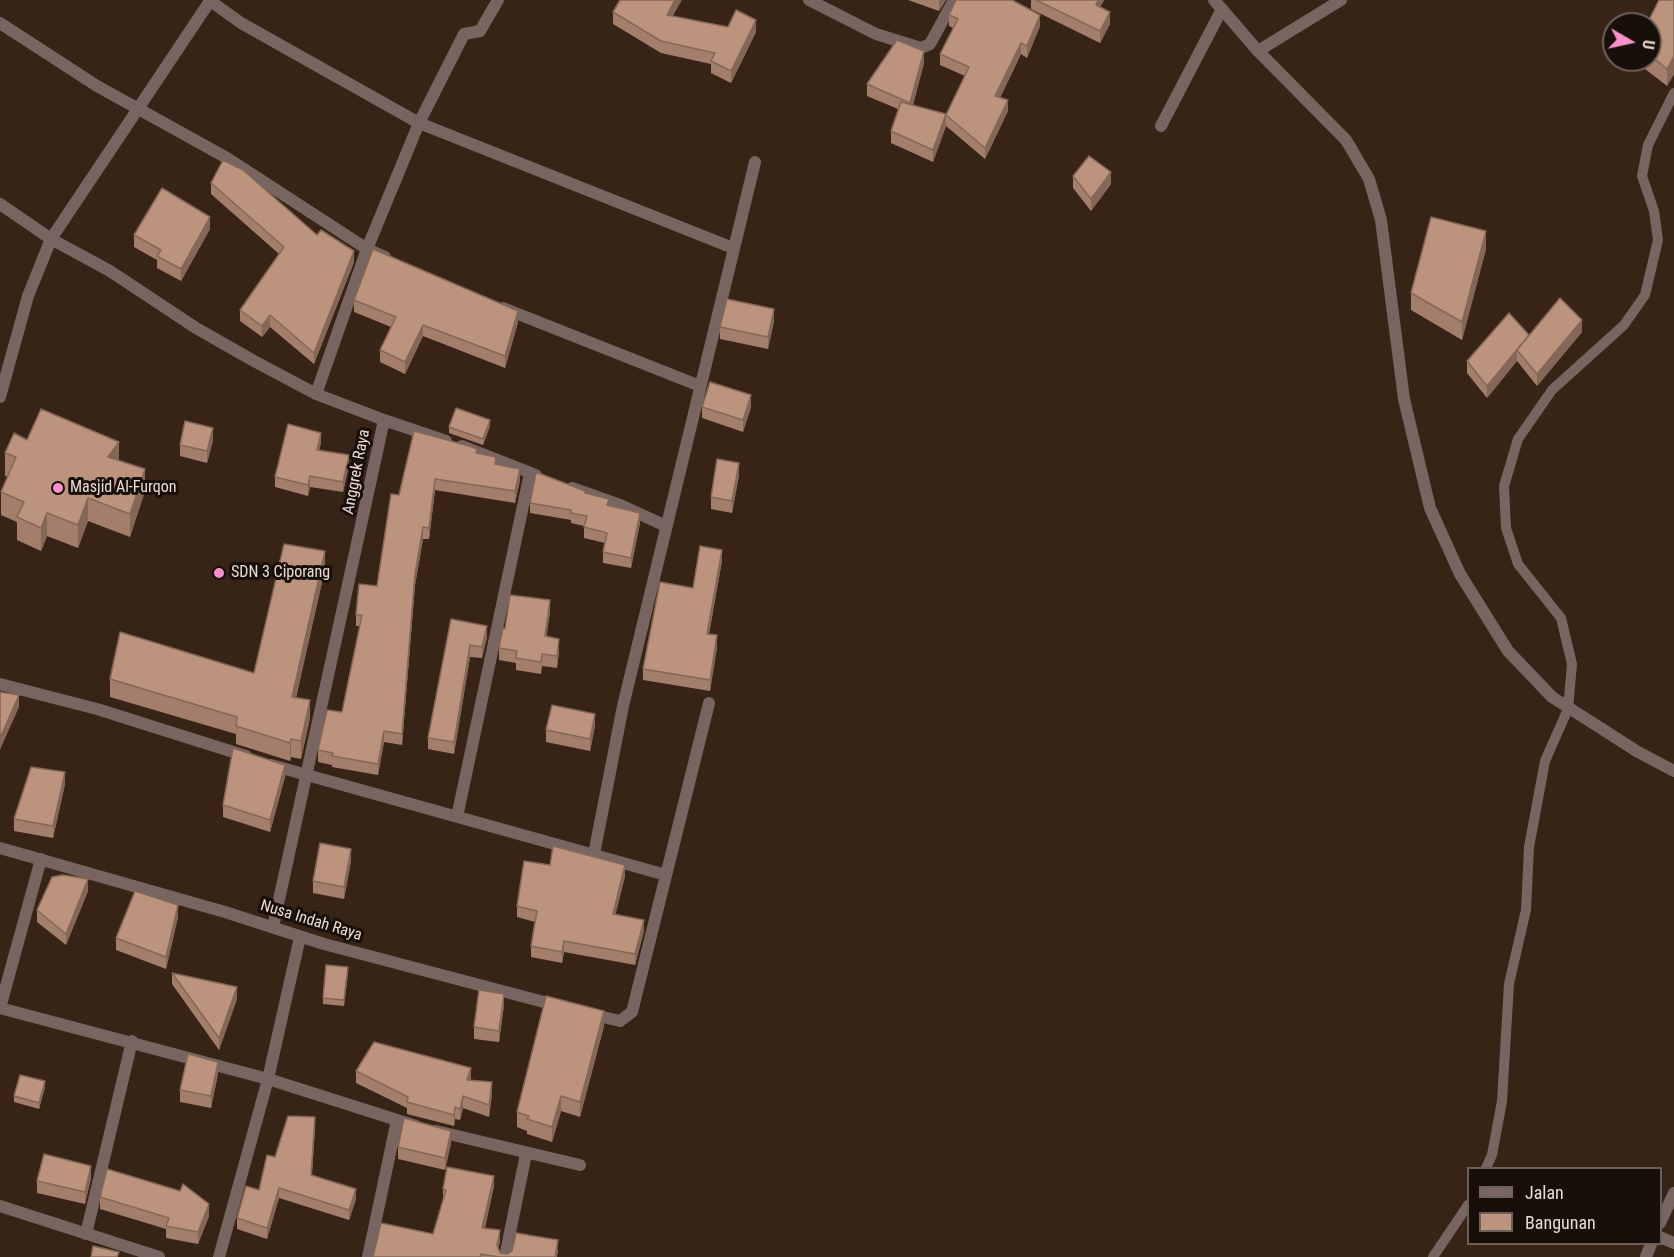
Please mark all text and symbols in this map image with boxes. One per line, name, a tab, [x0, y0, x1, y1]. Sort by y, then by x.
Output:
north arrow	[1602, 12, 1662, 72]
text: U	[1638, 39, 1658, 51]
street label: Anggrek Raya	[339, 428, 375, 516]
place label: Masjid Al-Furqon	[70, 478, 177, 498]
marker: Masjid Al-Furqon	[51, 481, 65, 495]
place label: SDN 3 Ciporang	[231, 563, 330, 583]
marker: SDN 3 Ciporang	[212, 566, 226, 580]
street label: Nusa Indah Raya	[258, 896, 364, 946]
legend	[1467, 1167, 1662, 1245]
text: Jalan	[1525, 1182, 1564, 1203]
text: Bangunan	[1525, 1212, 1596, 1233]

